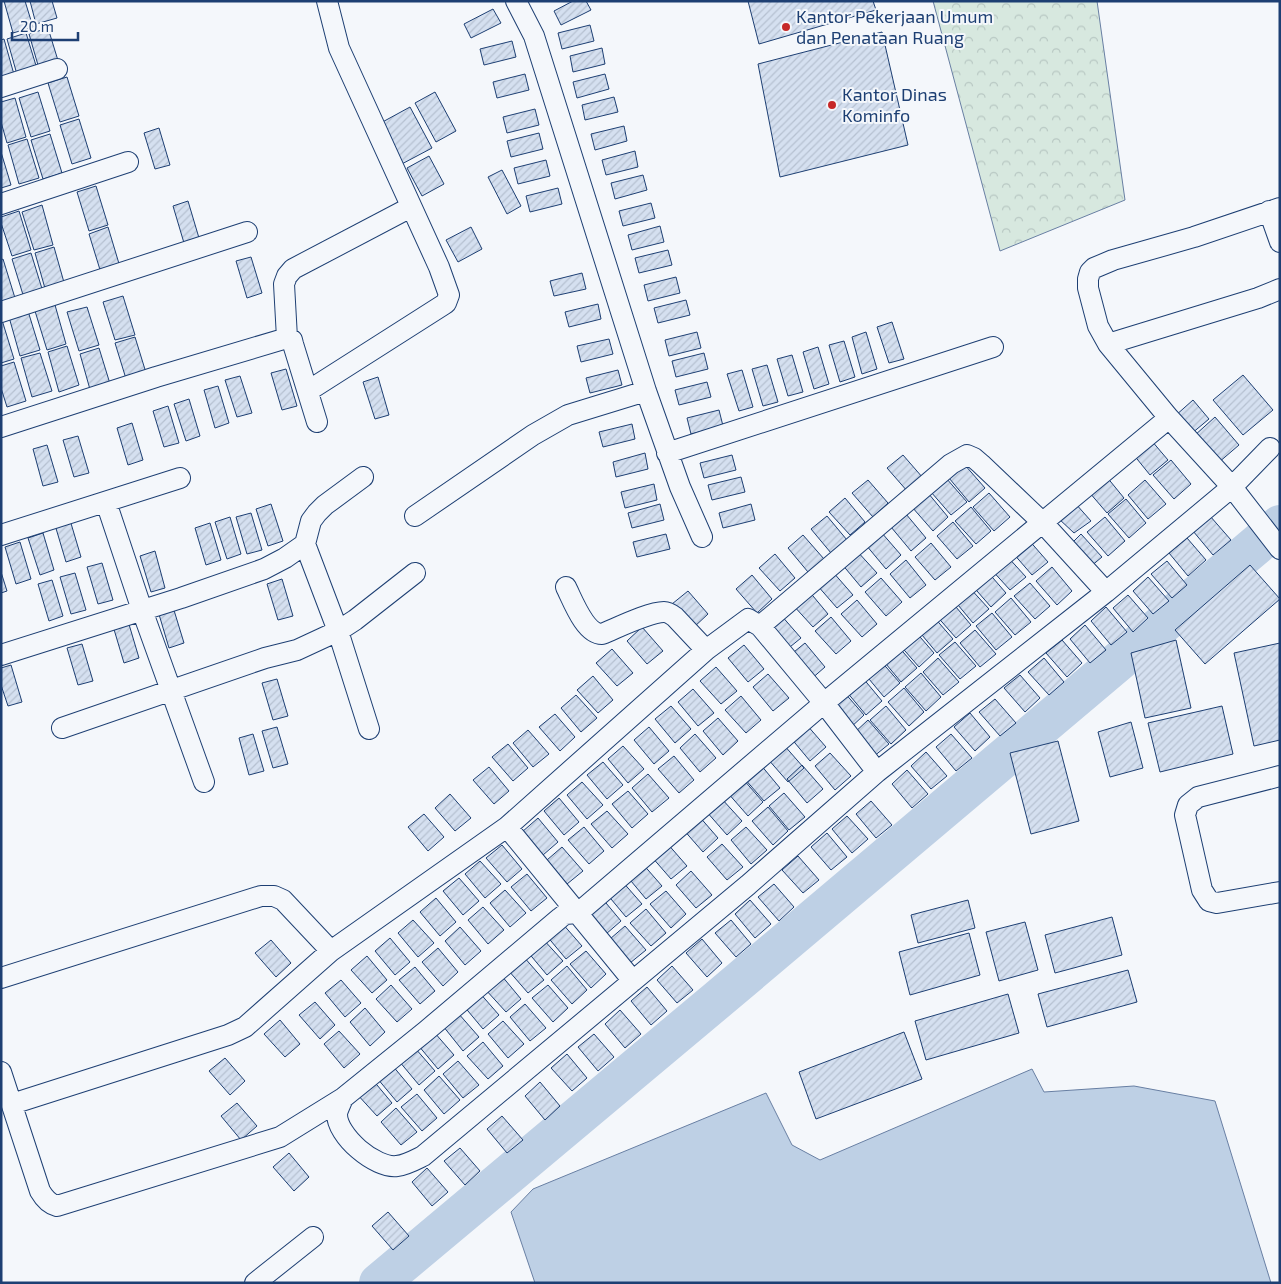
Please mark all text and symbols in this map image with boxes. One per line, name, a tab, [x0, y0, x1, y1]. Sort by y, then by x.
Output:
place label: Kantor Pekerjaan Umum dan Penataan Ruang	[796, 5, 993, 48]
scale bar	[12, 10, 79, 42]
text: 20 m	[20, 17, 54, 35]
marker: Kantor Pekerjaan Umum dan Penataan Ruang	[780, 21, 792, 33]
place label: Kantor Dinas Kominfo	[842, 83, 947, 126]
marker: Kantor Dinas Kominfo	[826, 99, 838, 111]

